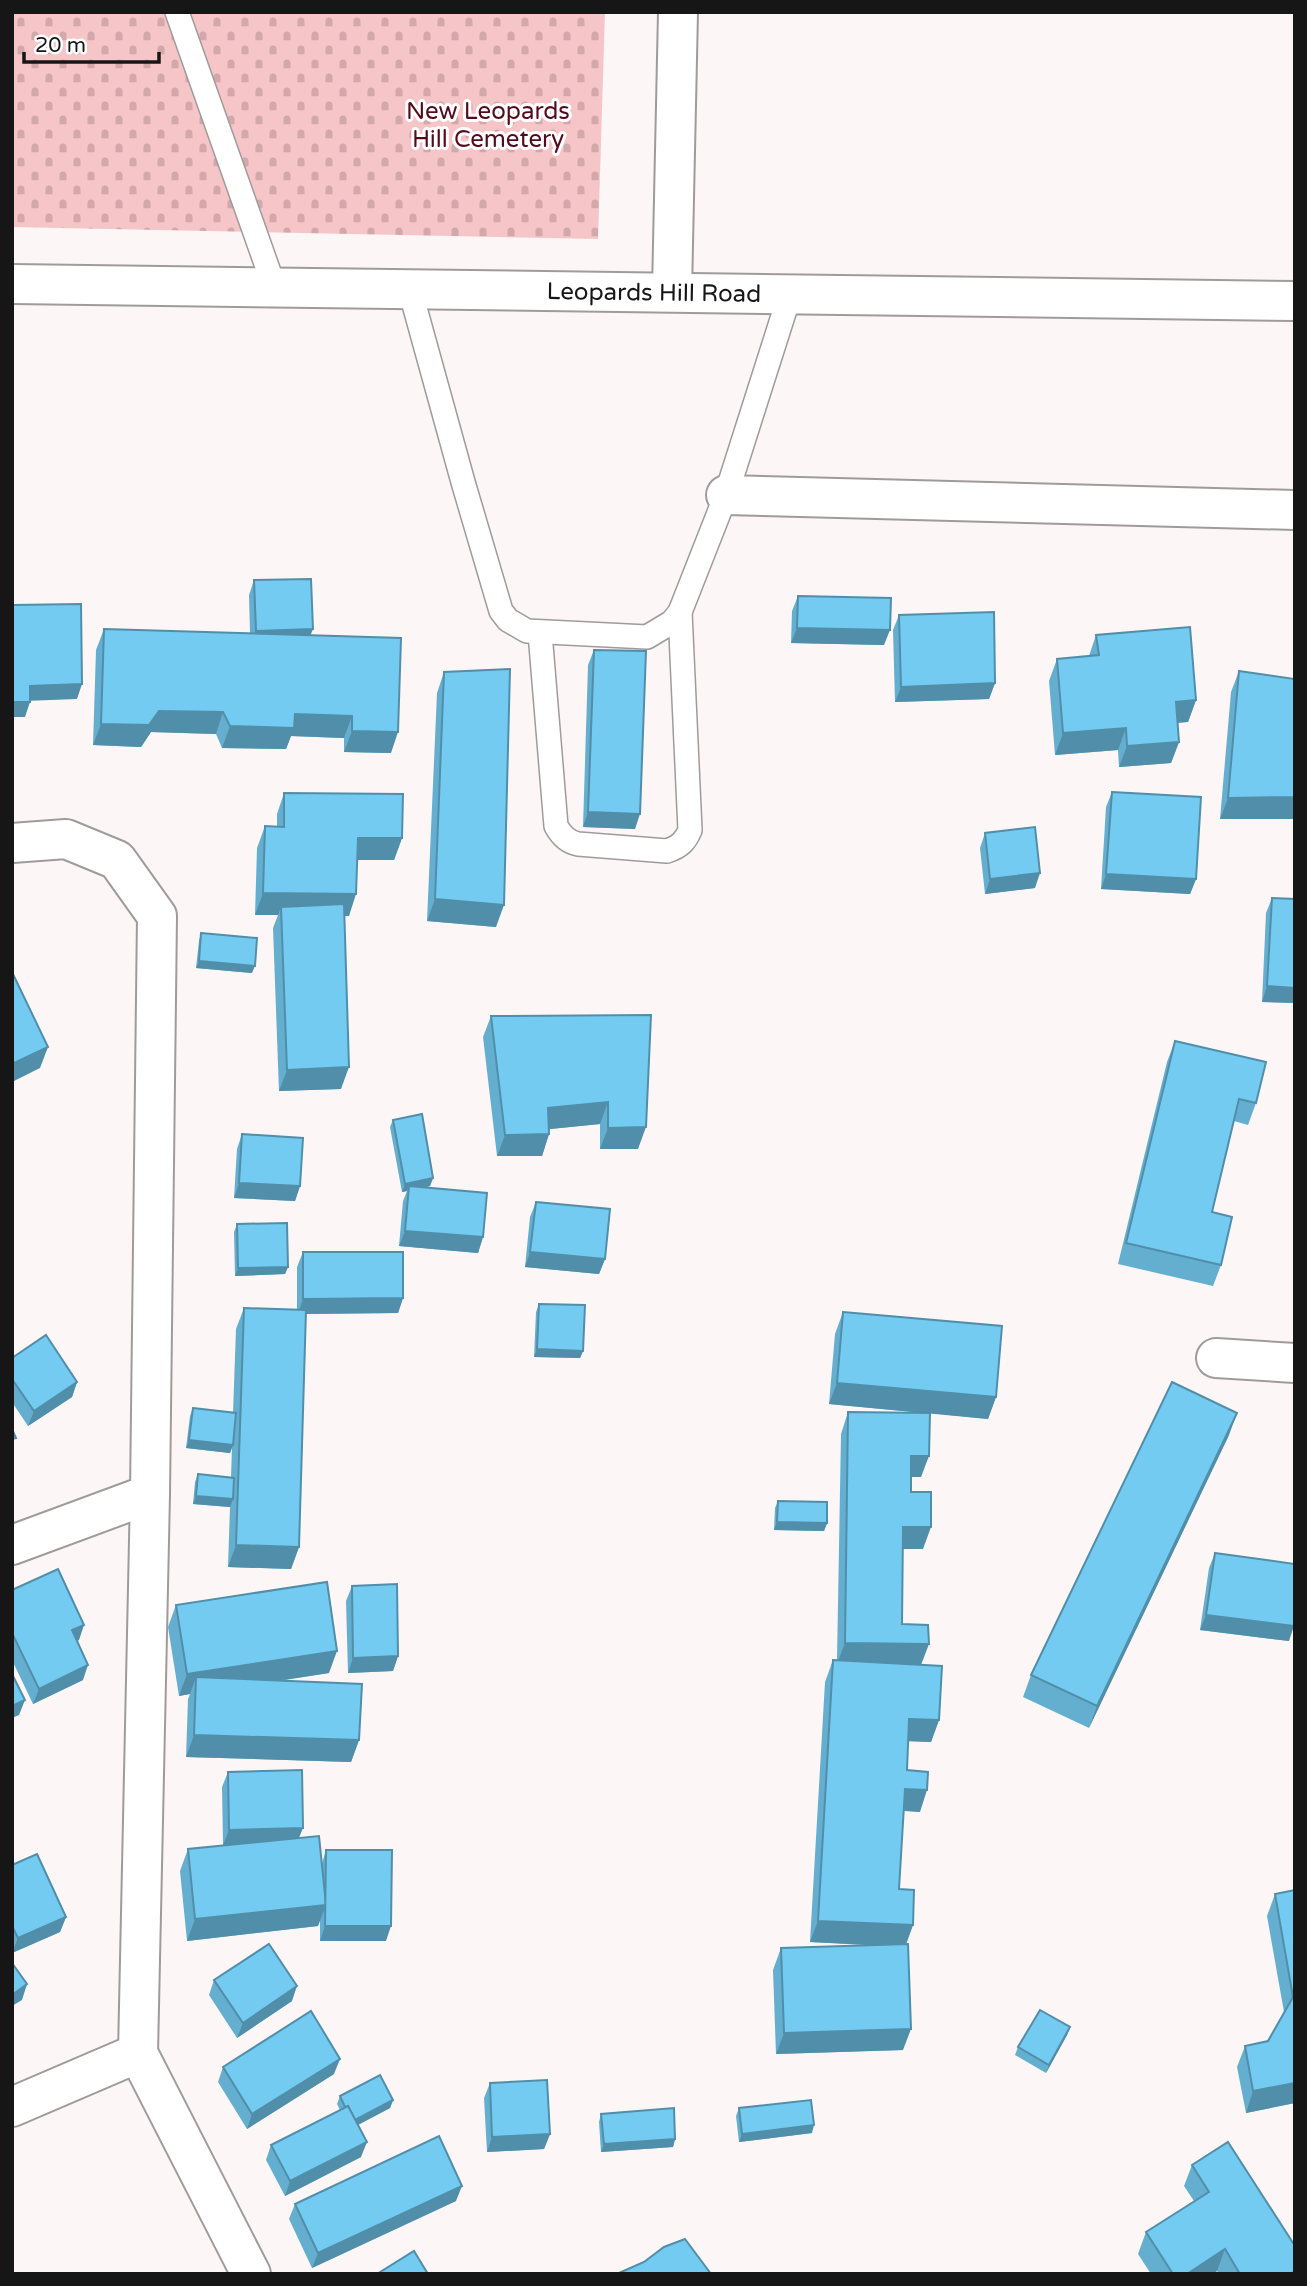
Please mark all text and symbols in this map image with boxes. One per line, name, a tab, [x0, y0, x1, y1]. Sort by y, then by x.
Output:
scale bar	[24, 21, 159, 65]
text: 20 m	[35, 33, 86, 58]
park label: New Leopards Hill Cemetery	[406, 97, 570, 154]
street label: Leopards Hill Road	[546, 277, 762, 309]

